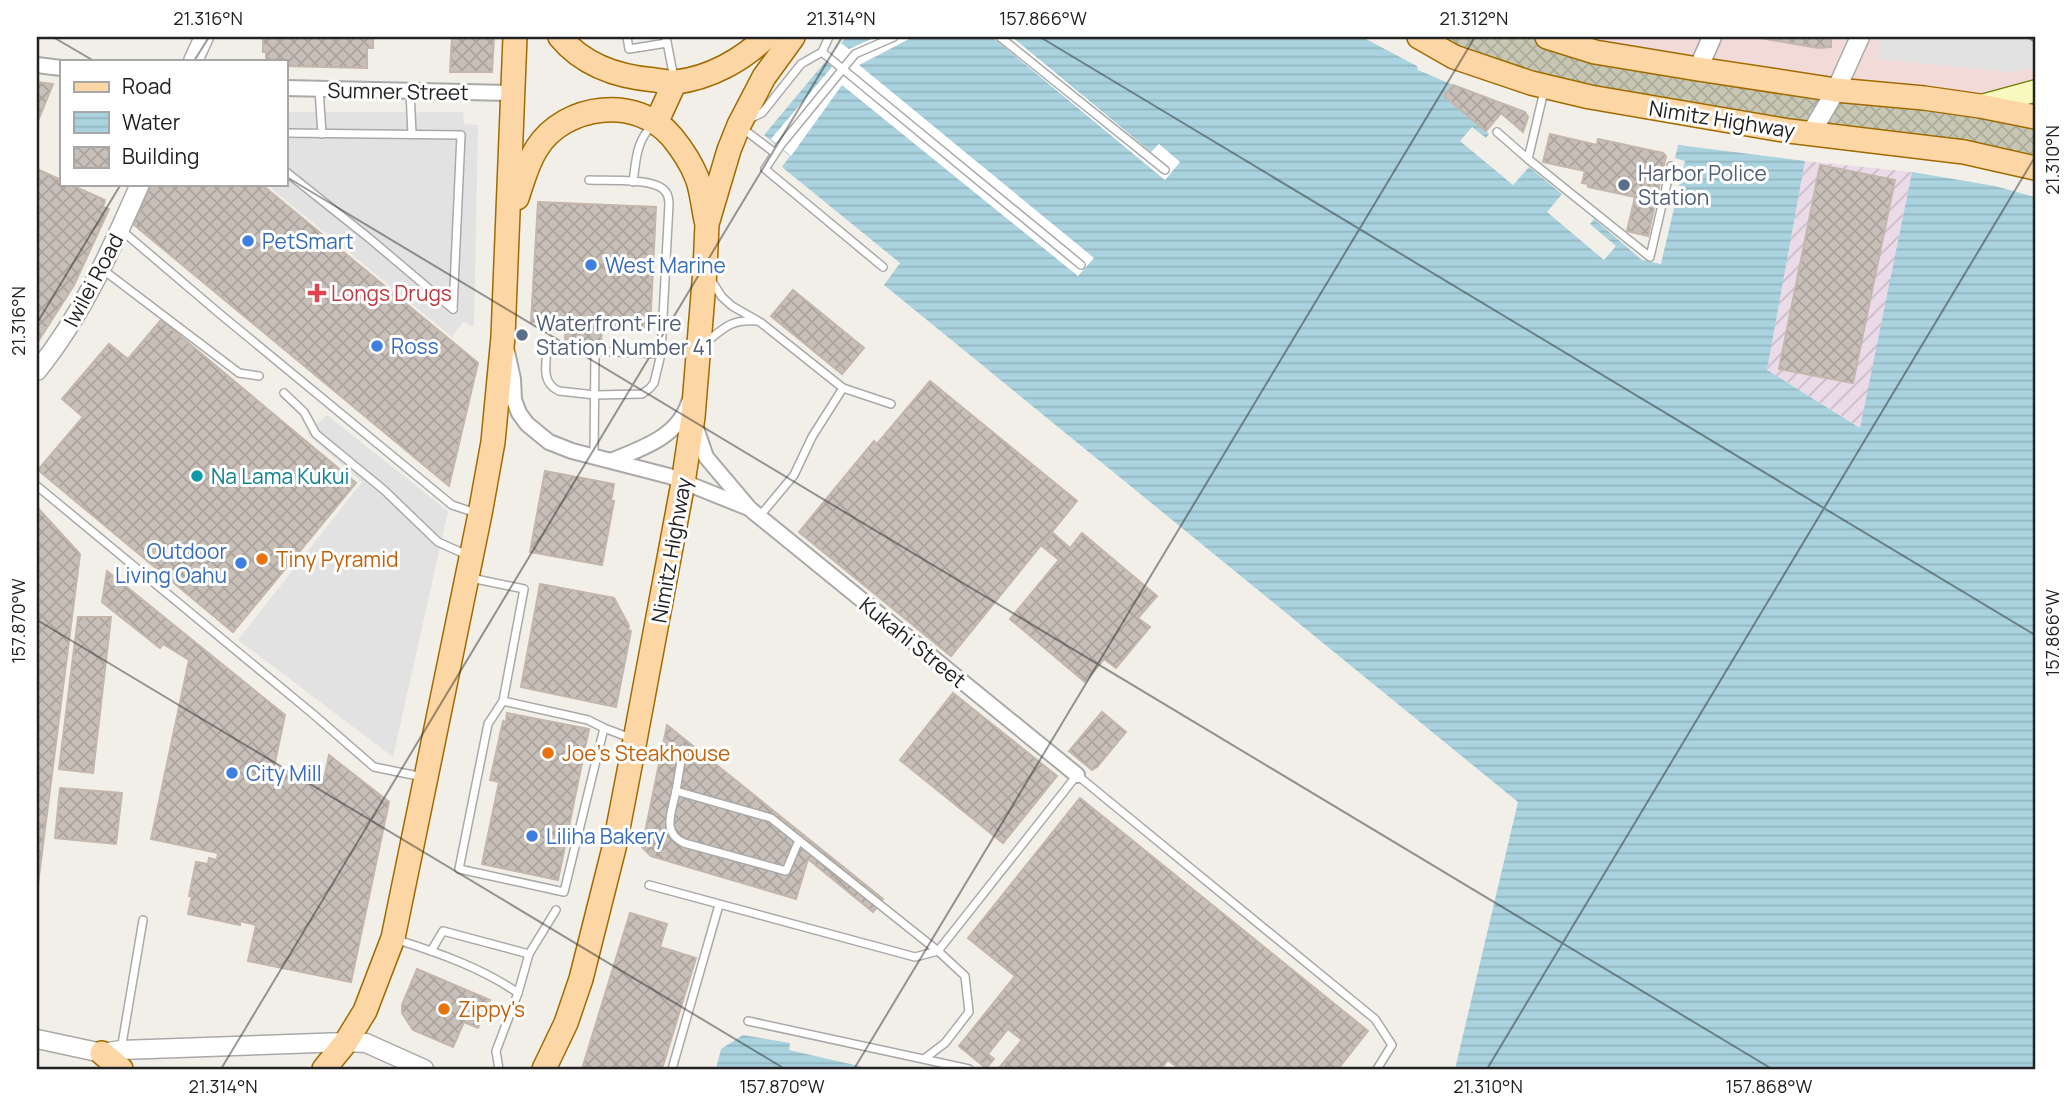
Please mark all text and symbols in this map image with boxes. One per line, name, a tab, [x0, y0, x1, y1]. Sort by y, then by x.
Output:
text: 21.316°N	[173, 6, 243, 30]
text: 21.314°N	[806, 6, 876, 30]
text: 157.866°W	[999, 6, 1087, 30]
text: 21.312°N	[1440, 6, 1508, 30]
legend	[60, 60, 287, 186]
text: Road	[122, 72, 172, 100]
street label: Sumner Street	[327, 76, 469, 106]
street label: Nimitz Highway	[1647, 94, 1797, 144]
text: Water	[122, 108, 181, 136]
text: 21.310°N	[2040, 125, 2064, 195]
text: Building	[122, 142, 199, 170]
place label: Harbor Police Station	[1638, 159, 1767, 211]
marker: Harbor Police Station	[1616, 177, 1632, 193]
place label: PetSmart	[262, 227, 354, 255]
street label: Iwilei Road	[57, 228, 129, 332]
marker: PetSmart	[240, 233, 256, 249]
place label: West Marine	[605, 251, 726, 279]
marker: West Marine	[583, 257, 599, 273]
place label: Longs Drugs	[331, 279, 452, 307]
marker: Longs Drugs	[309, 285, 325, 301]
text: 21.316°N	[6, 286, 30, 356]
place label: Waterfront Fire Station Number 41	[536, 309, 713, 361]
marker: Waterfront Fire Station Number 41	[514, 327, 530, 343]
place label: Ross	[391, 332, 439, 360]
marker: Ross	[369, 338, 385, 354]
place label: Na Lama Kukui	[211, 462, 349, 490]
marker: Na Lama Kukui	[189, 468, 205, 484]
street label: Nimitz Highway	[644, 475, 698, 625]
place label: Outdoor Living Oahu	[115, 537, 227, 589]
place label: Tiny Pyramid	[276, 545, 399, 573]
marker: Tiny Pyramid	[254, 551, 270, 567]
marker: Outdoor Living Oahu	[233, 555, 249, 571]
text: 157.870°W	[6, 578, 30, 664]
text: 157.866°W	[2040, 589, 2064, 677]
street label: Kukahi Street	[854, 590, 972, 694]
place label: Joe’s Steakhouse	[562, 739, 730, 767]
marker: Joe’s Steakhouse	[540, 745, 556, 761]
place label: City Mill	[246, 759, 322, 787]
marker: City Mill	[224, 765, 240, 781]
place label: Liliha Bakery	[546, 822, 665, 850]
marker: Liliha Bakery	[524, 828, 540, 844]
place label: Zippy's	[458, 995, 525, 1023]
marker: Zippy's	[436, 1001, 452, 1017]
text: 21.314°N	[188, 1074, 258, 1098]
text: 157.870°W	[739, 1074, 825, 1098]
text: 21.310°N	[1453, 1074, 1523, 1098]
text: 157.868°W	[1726, 1074, 1813, 1098]

